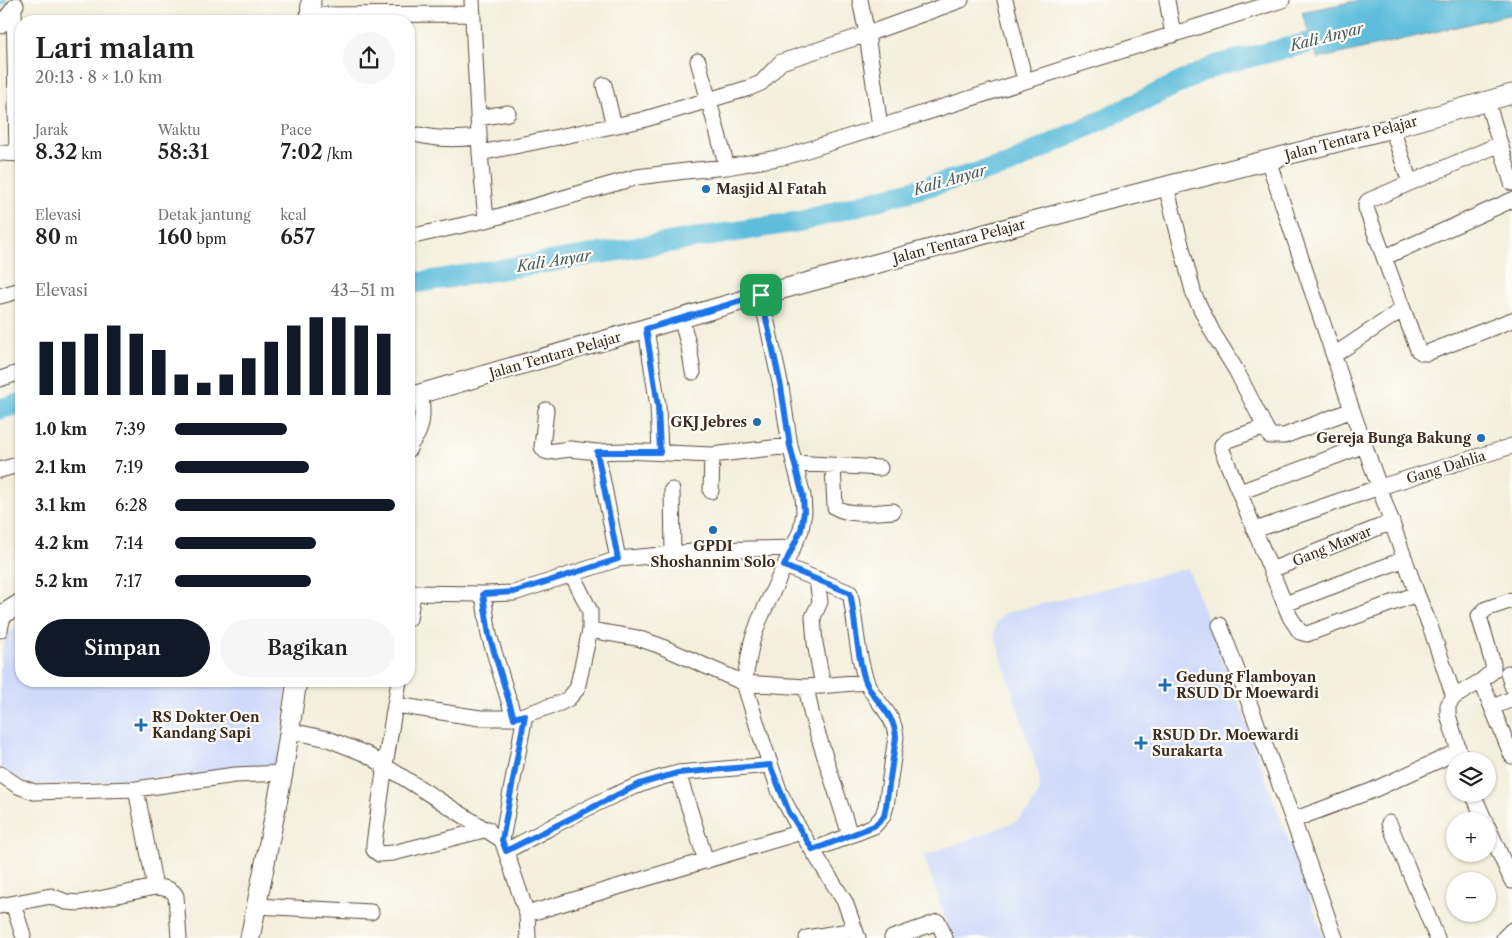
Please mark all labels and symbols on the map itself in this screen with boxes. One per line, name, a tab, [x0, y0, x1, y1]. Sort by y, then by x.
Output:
water label: Kali Anyar	[1287, 18, 1367, 55]
street label: Jalan Tentara Pelajar	[1281, 112, 1419, 165]
water label: Kali Anyar	[910, 160, 990, 199]
place label: Masjid Al Fatah	[716, 180, 827, 198]
marker: Masjid Al Fatah	[700, 183, 712, 195]
street label: Jalan Tentara Pelajar	[889, 215, 1027, 268]
water label: Kali Anyar	[514, 245, 593, 276]
pin	[740, 274, 782, 316]
street label: Jalan Tentara Pelajar	[485, 328, 623, 383]
place label: GKJ Jebres	[670, 413, 747, 431]
marker: GKJ Jebres	[751, 416, 763, 428]
place label: Gereja Bunga Bakung	[1316, 429, 1472, 447]
marker: Gereja Bunga Bakung	[1475, 432, 1487, 444]
street label: Gang Dahlia	[1404, 446, 1488, 488]
street label: Gang Mawar	[1290, 522, 1374, 570]
marker: GPDI Shoshannim Solo	[707, 524, 719, 536]
place label: GPDI Shoshannim Solo	[651, 537, 776, 571]
place label: Gedung Flamboyan RSUD Dr Moewardi	[1176, 668, 1319, 702]
marker: Gedung Flamboyan RSUD Dr Moewardi	[1158, 678, 1172, 692]
place label: RS Dokter Oen Kandang Sapi	[152, 708, 260, 742]
marker: RS Dokter Oen Kandang Sapi	[134, 718, 148, 732]
place label: RSUD Dr. Moewardi Surakarta	[1152, 726, 1299, 760]
marker: RSUD Dr. Moewardi Surakarta	[1134, 736, 1148, 750]

